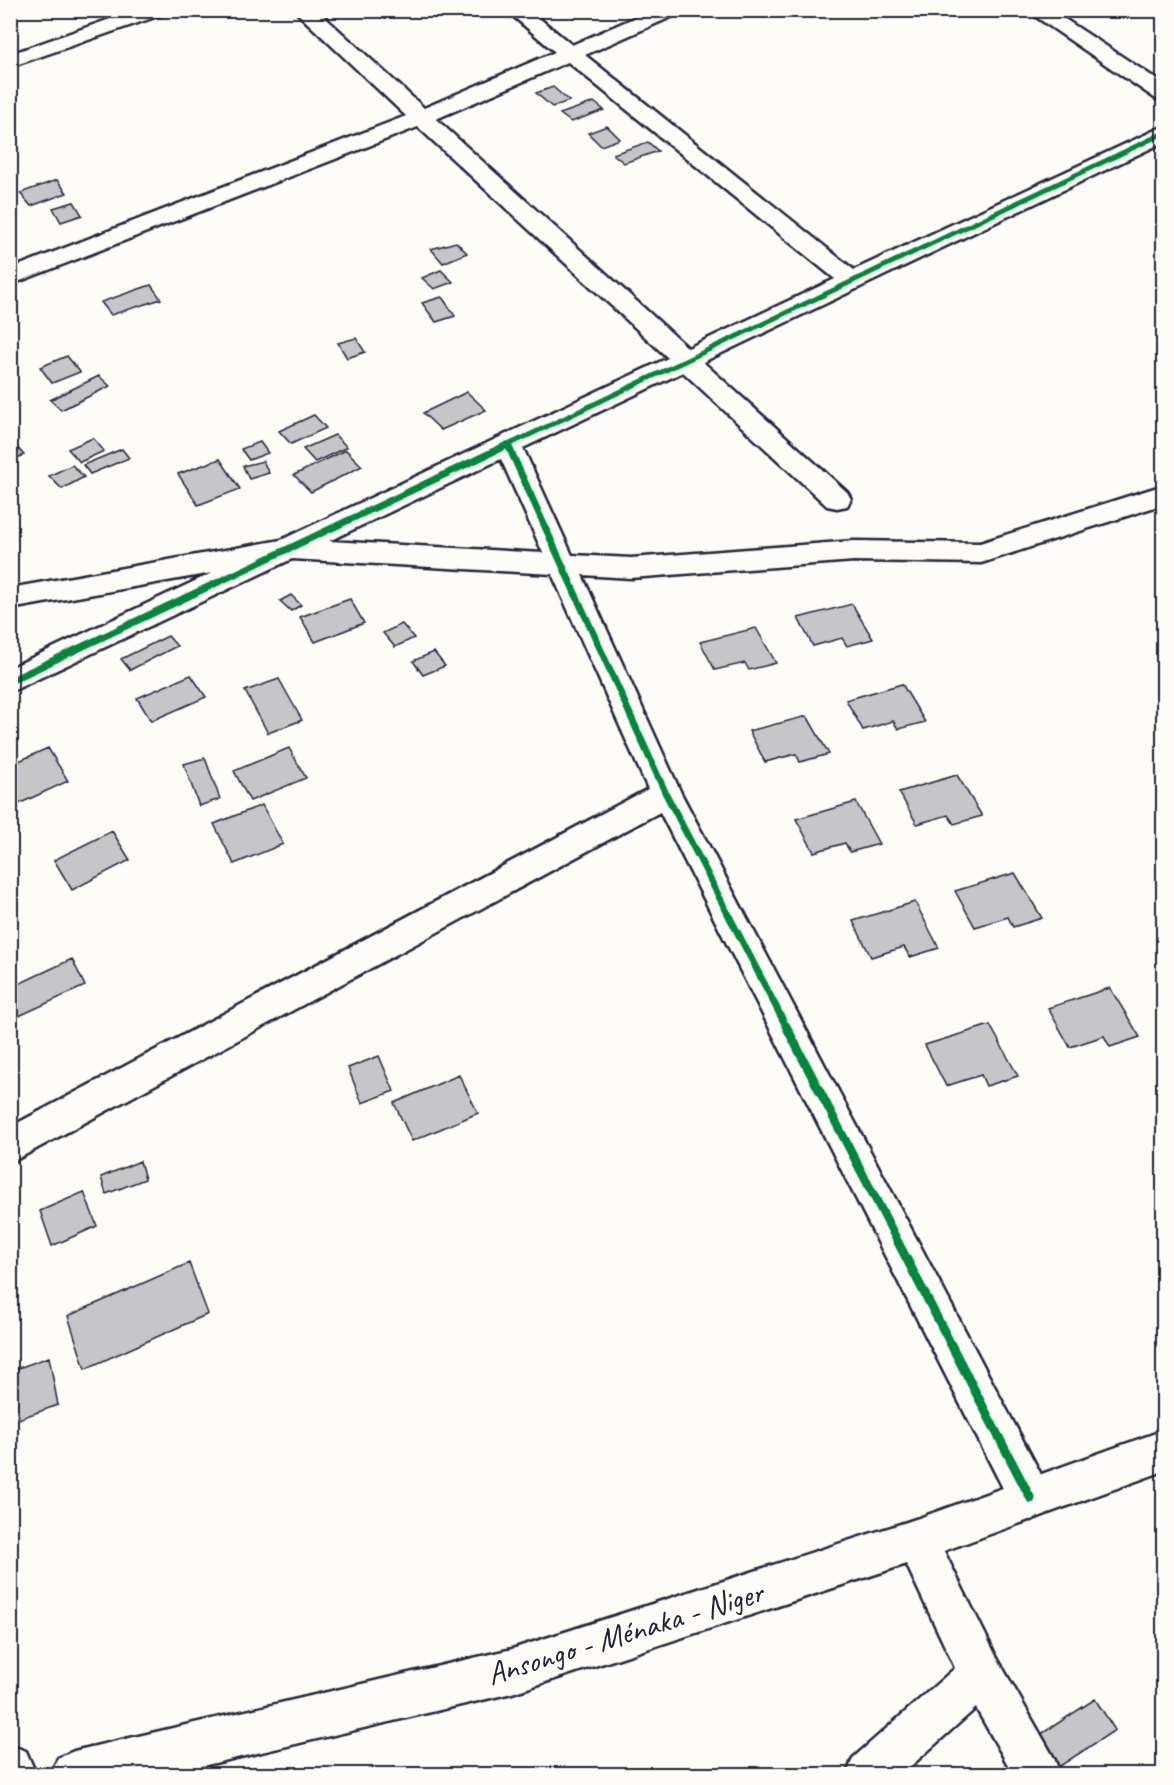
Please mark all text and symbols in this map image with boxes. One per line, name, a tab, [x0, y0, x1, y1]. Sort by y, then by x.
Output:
street label: Ansongo - Ménaka - Niger	[482, 1571, 770, 1695]

